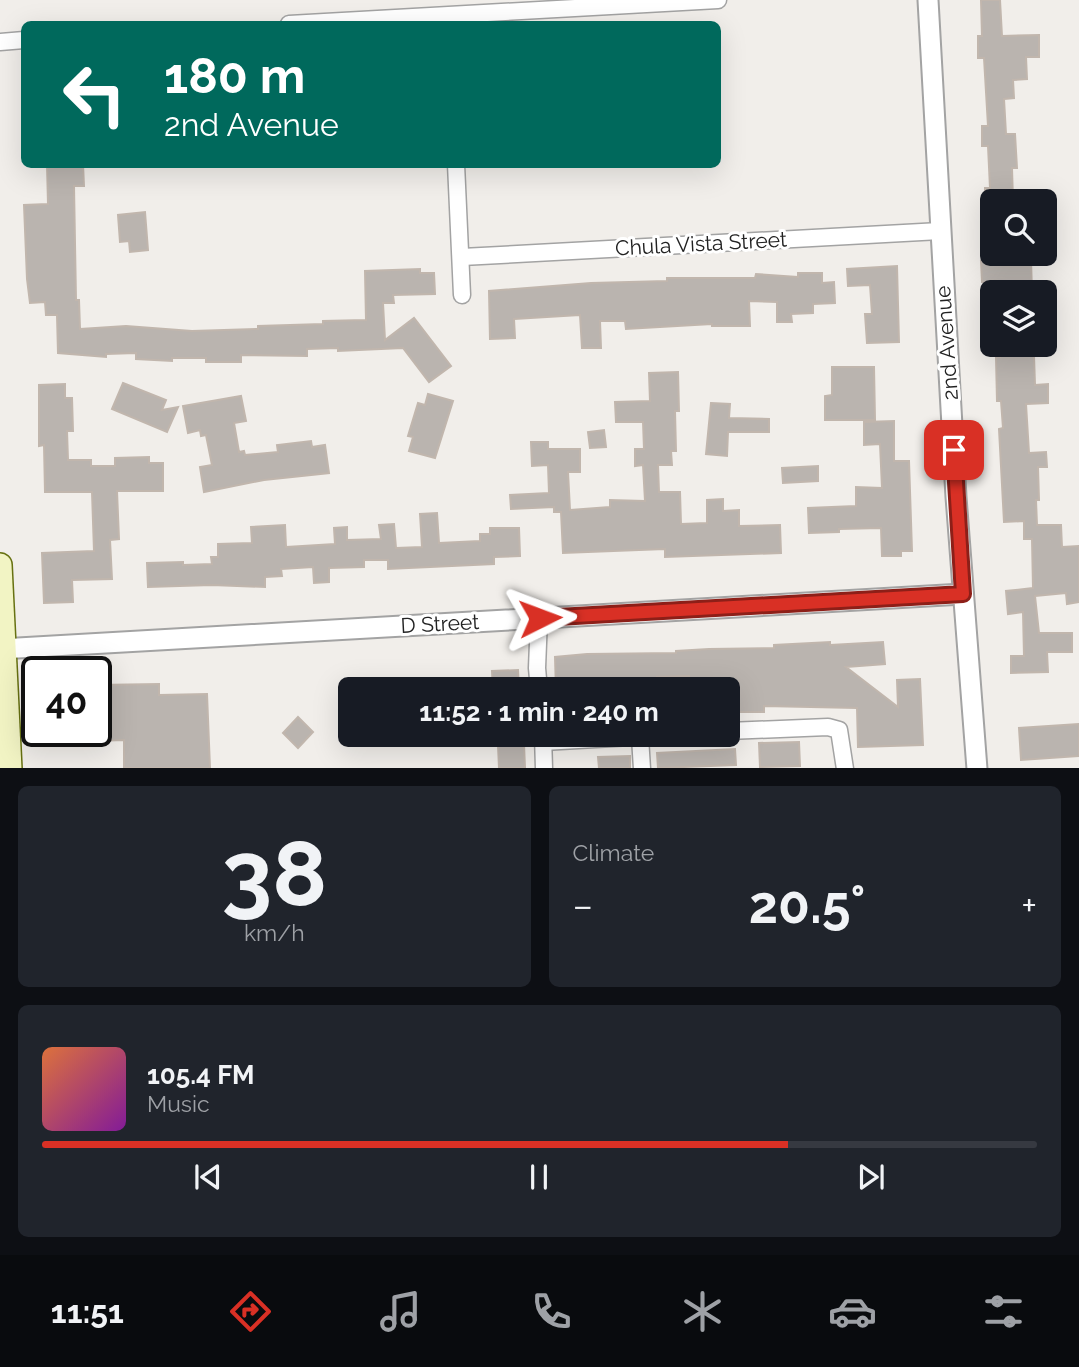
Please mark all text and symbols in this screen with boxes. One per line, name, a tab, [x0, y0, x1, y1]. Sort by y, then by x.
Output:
text: 180 m	[164, 47, 305, 104]
icon: left	[49, 49, 140, 140]
text: 2nd Avenue	[164, 106, 339, 143]
map controls	[980, 189, 1057, 357]
button: search	[980, 189, 1057, 266]
street label: Chula Vista Street	[614, 227, 787, 260]
button: layers	[980, 280, 1057, 357]
street label: 2nd Avenue	[930, 285, 963, 401]
pin	[924, 420, 984, 480]
icon: arrive	[935, 431, 973, 469]
position arrow	[503, 581, 577, 655]
street label: D Street	[400, 609, 480, 638]
speed limit sign: 40	[21, 656, 112, 747]
text: 11:52 · 1 min · 240 m	[419, 697, 659, 727]
text: 38	[221, 820, 327, 927]
text: Climate	[573, 839, 654, 866]
text: 20.5°	[749, 874, 865, 935]
text: −	[573, 883, 593, 928]
text: +	[1021, 883, 1037, 928]
text: km/h	[244, 919, 305, 946]
text: 105.4 FM	[147, 1060, 255, 1090]
text: Music	[147, 1090, 210, 1117]
icon: previous	[189, 1158, 227, 1196]
icon: pause	[520, 1158, 558, 1196]
icon: next	[852, 1158, 890, 1196]
icon: directions	[226, 1287, 275, 1336]
icon: music	[376, 1287, 425, 1336]
icon: phone	[527, 1287, 576, 1336]
icon: climate	[678, 1287, 727, 1336]
icon: car	[828, 1287, 877, 1336]
icon: filters	[979, 1287, 1028, 1336]
text: 11:51	[51, 1293, 124, 1330]

